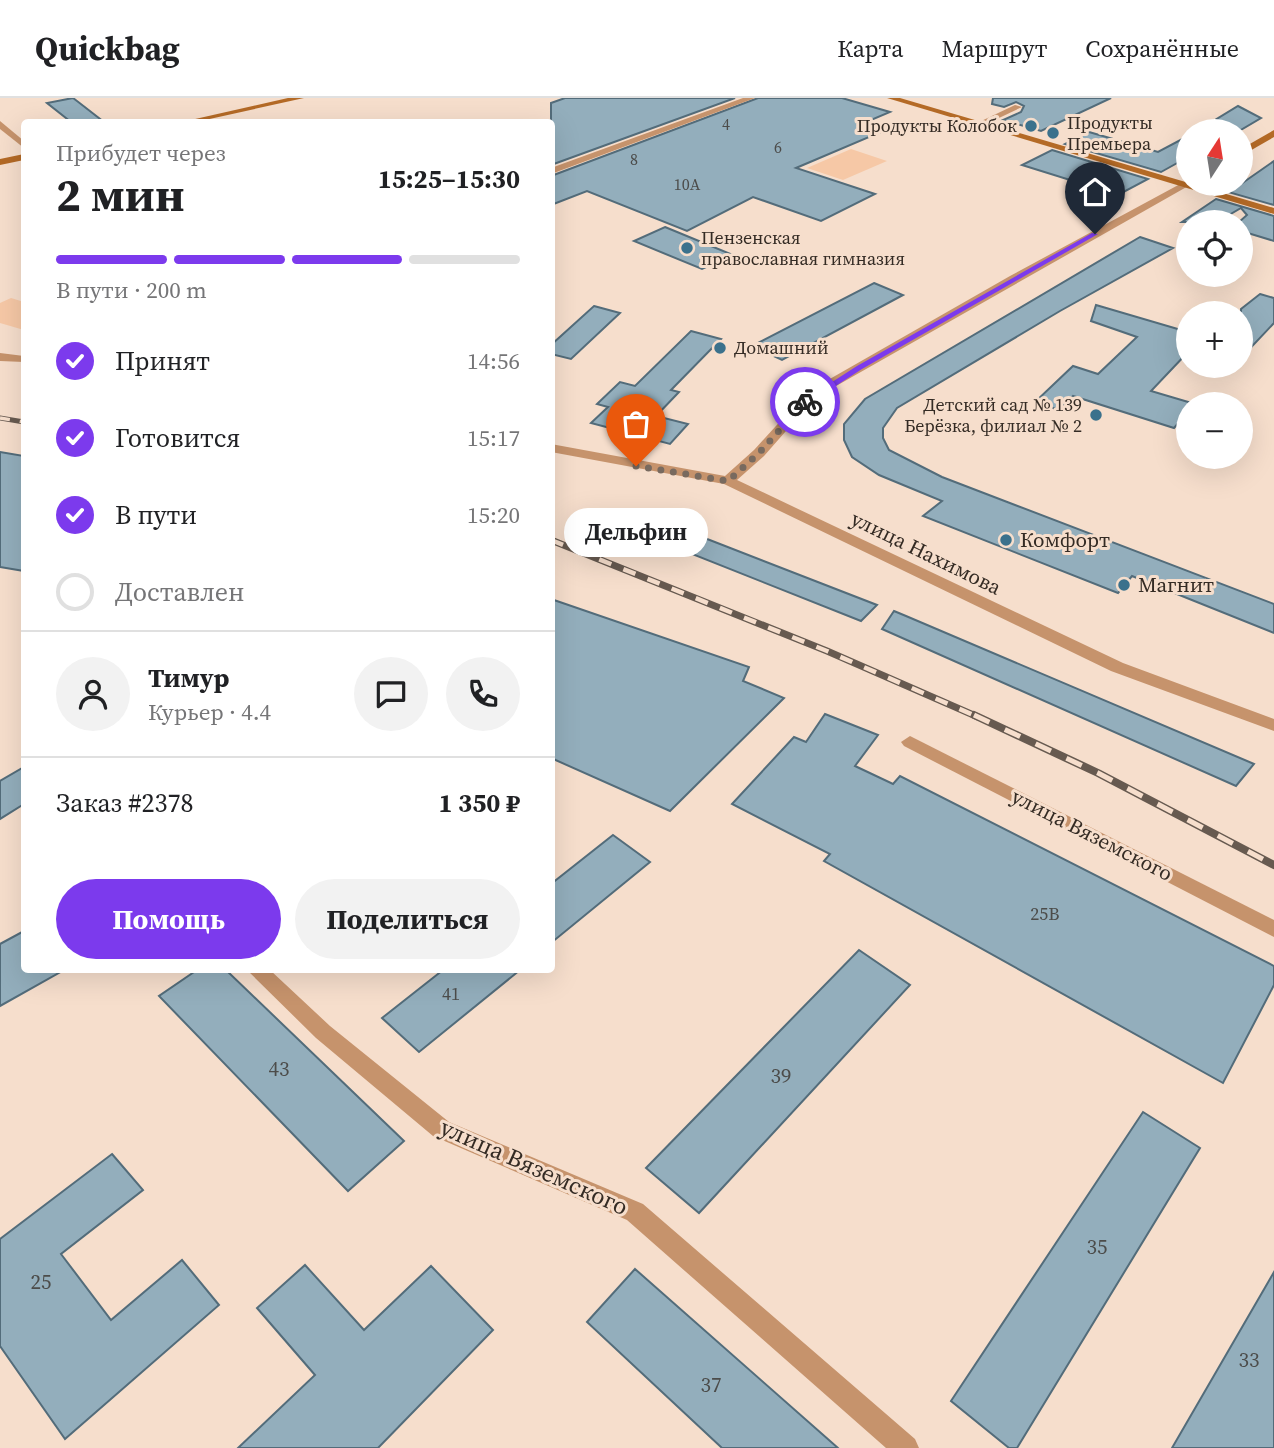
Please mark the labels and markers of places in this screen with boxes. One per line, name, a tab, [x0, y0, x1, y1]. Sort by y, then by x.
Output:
place label: Продукты Премьера	[1067, 110, 1153, 156]
place label: Продукты Колобок	[857, 113, 1017, 138]
marker: Продукты Колобок	[1023, 118, 1039, 134]
marker: Продукты Премьера	[1045, 125, 1061, 141]
pin	[1065, 162, 1125, 234]
place label: Пензенская православная гимназия	[701, 225, 905, 271]
marker: Пензенская православная гимназия	[679, 240, 695, 256]
place label: Домашний	[734, 335, 829, 360]
marker: Домашний	[712, 340, 728, 356]
place label: Детский сад № 139 Берёзка, филиал № 2	[904, 392, 1082, 438]
pin	[606, 394, 666, 466]
marker: Детский сад № 139 Берёзка, филиал № 2	[1088, 407, 1104, 423]
callout: Дельфин	[564, 508, 708, 557]
place label: Комфорт	[1020, 525, 1110, 554]
marker: Комфорт	[998, 532, 1014, 548]
place label: Магнит	[1138, 570, 1214, 599]
marker: Магнит	[1116, 577, 1132, 593]

